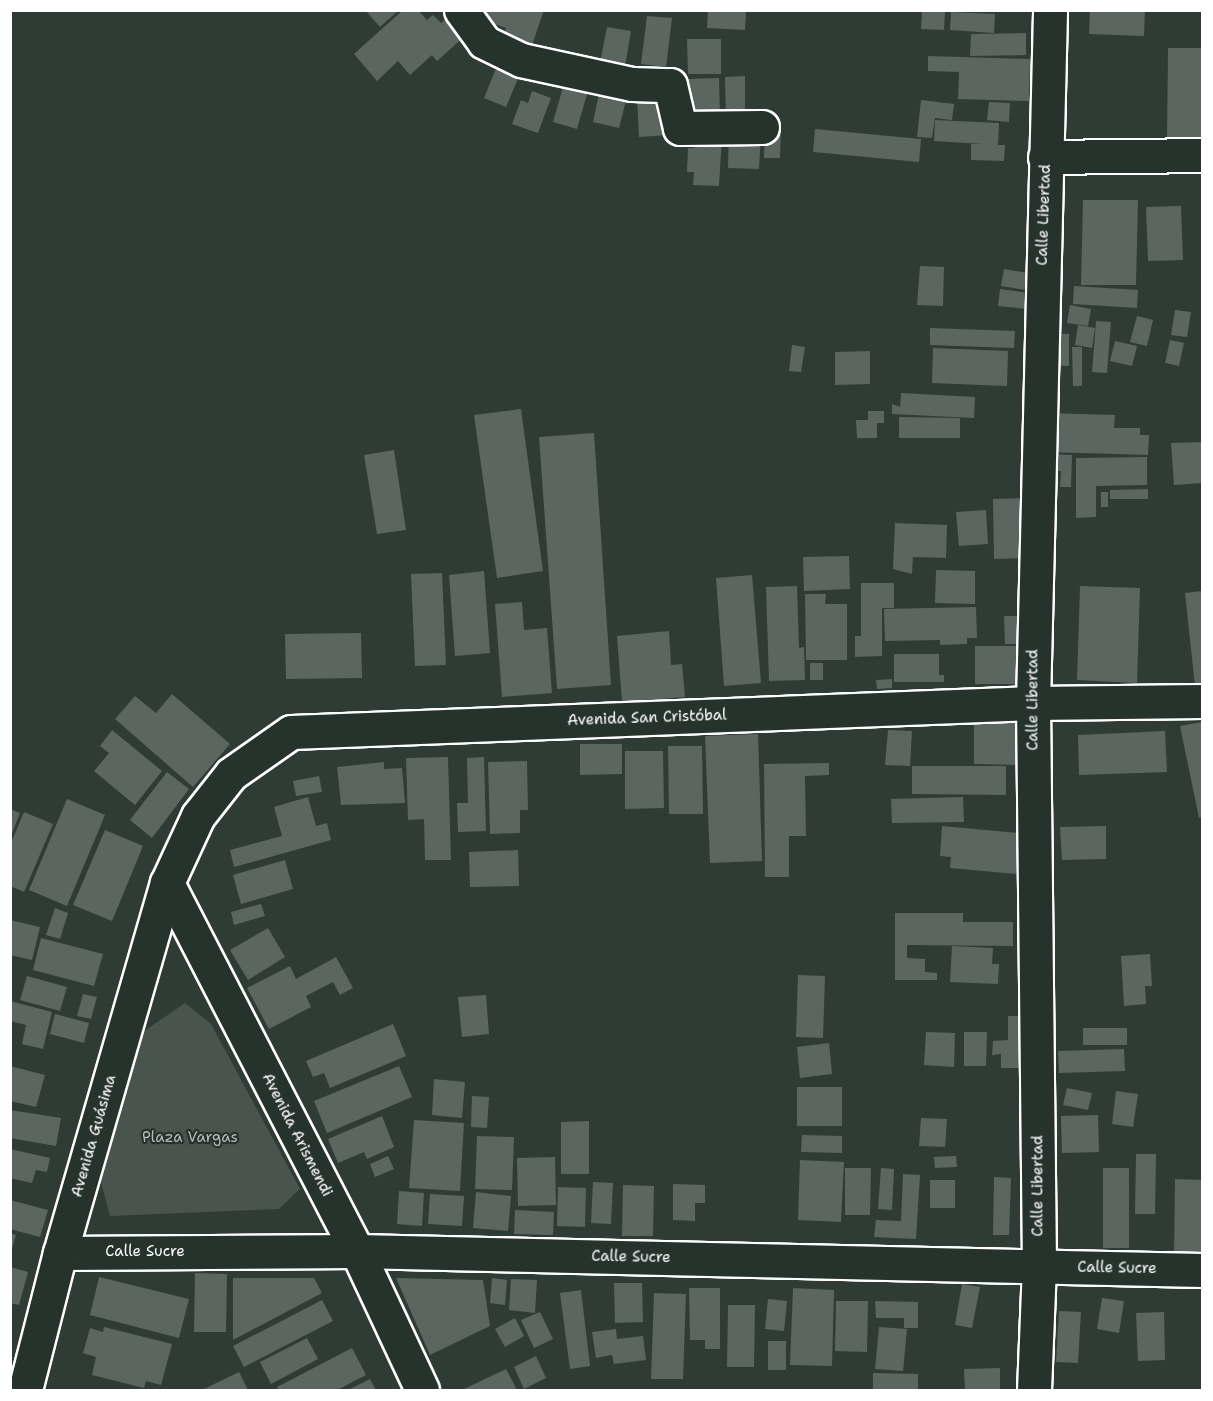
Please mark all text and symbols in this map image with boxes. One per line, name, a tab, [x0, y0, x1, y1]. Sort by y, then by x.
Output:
street label: Calle Libertad	[1033, 164, 1055, 266]
street label: Calle Libertad	[1024, 649, 1042, 751]
street label: Avenida San Cristóbal	[567, 706, 727, 730]
street label: Avenida Arismendi	[258, 1070, 336, 1200]
street label: Avenida Guásima	[68, 1073, 120, 1199]
park label: Plaza Vargas	[142, 1129, 238, 1147]
street label: Calle Libertad	[1029, 1135, 1047, 1237]
street label: Calle Sucre	[105, 1243, 185, 1261]
street label: Calle Sucre	[591, 1247, 671, 1267]
street label: Calle Sucre	[1077, 1258, 1157, 1278]

